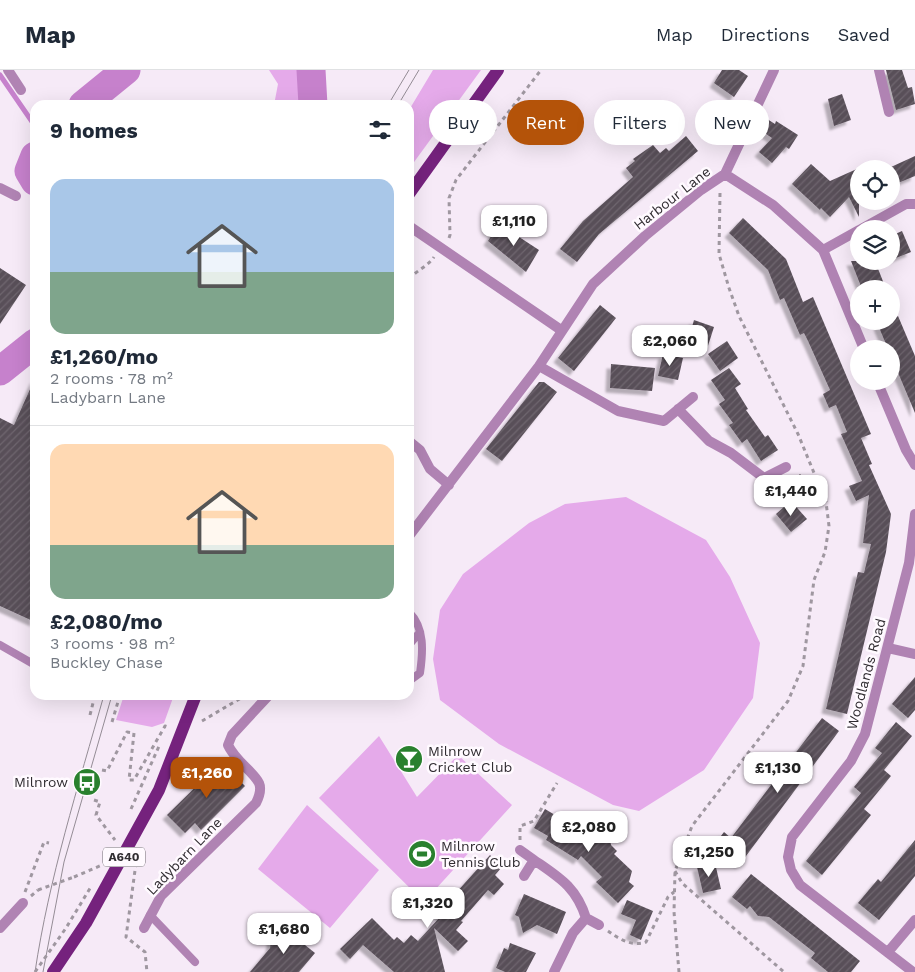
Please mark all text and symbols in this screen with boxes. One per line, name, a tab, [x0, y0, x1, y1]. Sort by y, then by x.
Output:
text: Map	[25, 21, 76, 49]
text: Map	[656, 24, 693, 45]
text: Directions	[721, 24, 810, 45]
text: Saved	[838, 24, 890, 45]
chip: Buy	[429, 100, 497, 145]
chip: Rent	[507, 100, 584, 145]
chip: Filters	[594, 100, 685, 145]
chip: New	[695, 100, 769, 145]
icon: filters	[366, 116, 394, 144]
text: 9 homes	[50, 118, 138, 143]
map controls	[850, 160, 900, 390]
button: locate	[850, 160, 900, 210]
street label: Harbour Lane	[630, 163, 714, 233]
pin: £1,110	[473, 204, 555, 247]
icon: home	[177, 211, 267, 301]
text: £1,110	[492, 211, 536, 230]
button: layers	[850, 220, 900, 270]
button: +	[850, 280, 900, 330]
pin: £2,060	[629, 324, 711, 367]
text: £2,060	[643, 331, 697, 350]
button: −	[850, 340, 900, 390]
text: £1,260/mo	[50, 344, 158, 369]
text: 2 rooms · 78 m²	[50, 369, 173, 388]
text: Ladybarn Lane	[50, 388, 166, 407]
pin: £1,440	[750, 474, 832, 517]
icon: home	[177, 477, 267, 567]
text: £1,440	[765, 481, 817, 500]
text: £2,080/mo	[50, 609, 163, 634]
street label: Woodlands Road	[843, 617, 889, 731]
text: 3 rooms · 98 m²	[50, 634, 175, 653]
text: Buckley Chase	[50, 653, 163, 672]
place label: Milnrow Cricket Club	[428, 743, 512, 775]
bar icon: Milnrow Cricket Club	[394, 744, 424, 774]
pin: £1,130	[737, 752, 819, 794]
pin: £1,260	[166, 756, 248, 799]
text: £1,130	[755, 758, 801, 777]
text: £1,260	[181, 763, 233, 782]
bus stop icon: Milnrow	[72, 767, 102, 797]
place label: Milnrow	[14, 774, 68, 790]
pin: £2,080	[548, 810, 630, 853]
street label: Ladybarn Lane	[143, 814, 225, 898]
text: £2,080	[562, 817, 616, 836]
pin: £1,250	[668, 836, 750, 878]
place label: Milnrow Tennis Club	[441, 838, 521, 870]
sports icon: Milnrow Tennis Club	[407, 839, 437, 869]
text: £1,250	[684, 842, 734, 861]
road number: A640	[103, 848, 145, 866]
pin: £1,320	[387, 886, 469, 929]
text: £1,320	[403, 893, 453, 912]
pin: £1,680	[243, 912, 325, 955]
text: £1,680	[258, 919, 310, 938]

